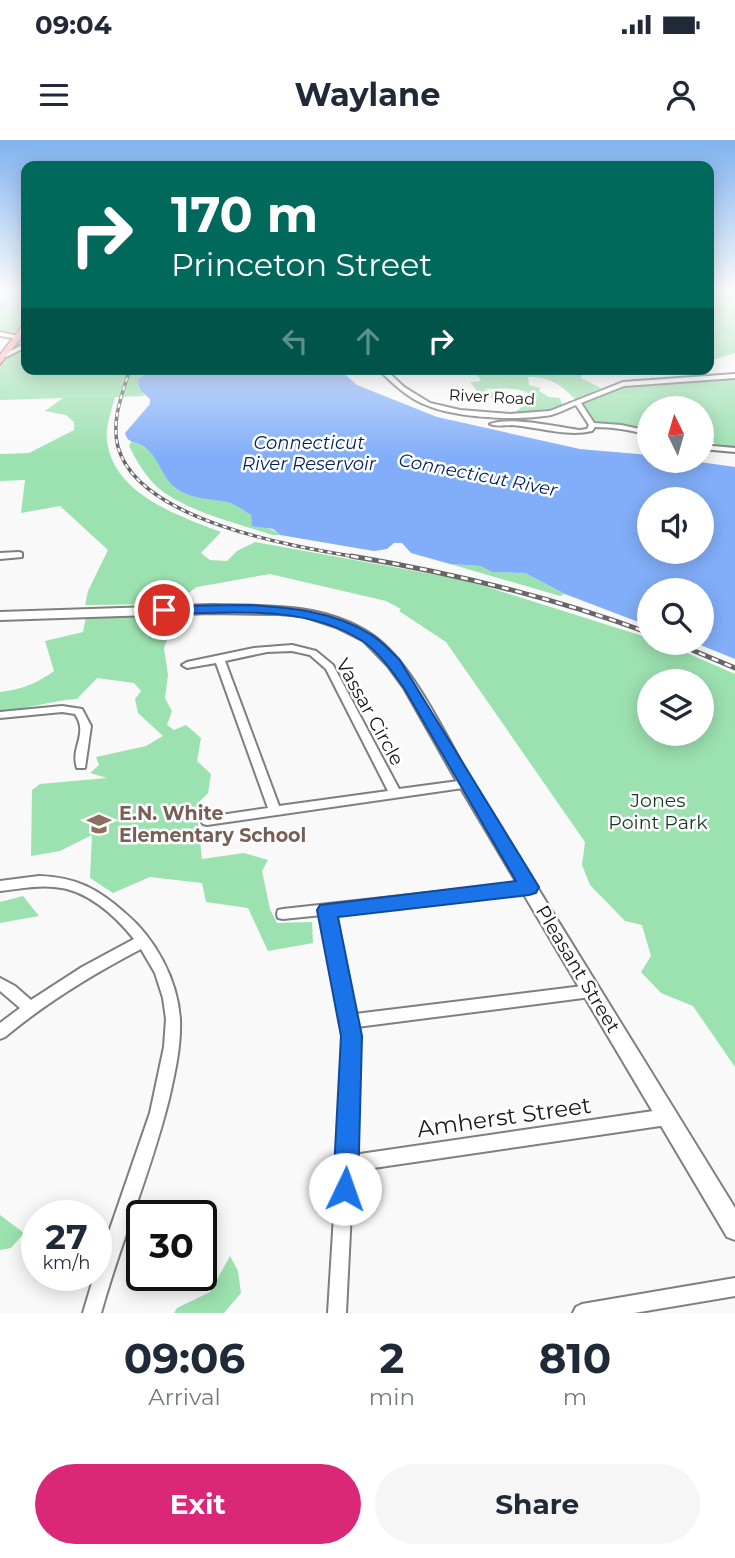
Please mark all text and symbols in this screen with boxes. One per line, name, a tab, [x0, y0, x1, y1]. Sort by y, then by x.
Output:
text: 09:04	[35, 9, 112, 41]
text: Waylane	[295, 75, 440, 114]
icon: menu	[35, 76, 73, 114]
icon: person	[662, 76, 700, 114]
text: 170 m	[171, 185, 318, 244]
icon: right	[56, 189, 147, 280]
text: Princeton Street	[171, 245, 432, 284]
icon: left	[276, 322, 314, 360]
icon: ahead	[349, 322, 387, 360]
icon: right	[422, 322, 460, 360]
street label: River Road	[448, 385, 536, 409]
north arrow	[637, 396, 714, 472]
map controls	[637, 396, 714, 746]
water label: Connecticut River Reservoir	[242, 432, 377, 475]
water label: Connecticut River	[397, 449, 560, 501]
button: sound	[637, 487, 714, 564]
button: search	[637, 578, 714, 655]
pin	[134, 580, 194, 640]
icon: arrive	[145, 591, 183, 629]
street label: Vassar Circle	[331, 654, 409, 770]
button: layers	[637, 669, 714, 746]
park label: Jones Point Park	[608, 789, 708, 834]
place label: E.N. White Elementary School	[119, 802, 306, 847]
school or university icon: E.N. White Elementary School	[85, 810, 113, 838]
street label: Pleasant Street	[531, 901, 625, 1037]
street label: Amherst Street	[415, 1091, 593, 1143]
position arrow	[308, 1152, 382, 1226]
speed limit sign: 30	[126, 1200, 217, 1291]
text: 27	[45, 1215, 88, 1258]
text: km/h	[42, 1252, 91, 1274]
text: 09:06	[124, 1332, 245, 1384]
text: 2	[380, 1332, 404, 1384]
text: 810	[539, 1332, 611, 1384]
text: Arrival	[148, 1383, 221, 1411]
text: min	[369, 1383, 415, 1411]
text: m	[563, 1383, 587, 1411]
button: Exit	[35, 1464, 361, 1544]
button: Share	[375, 1464, 700, 1544]

